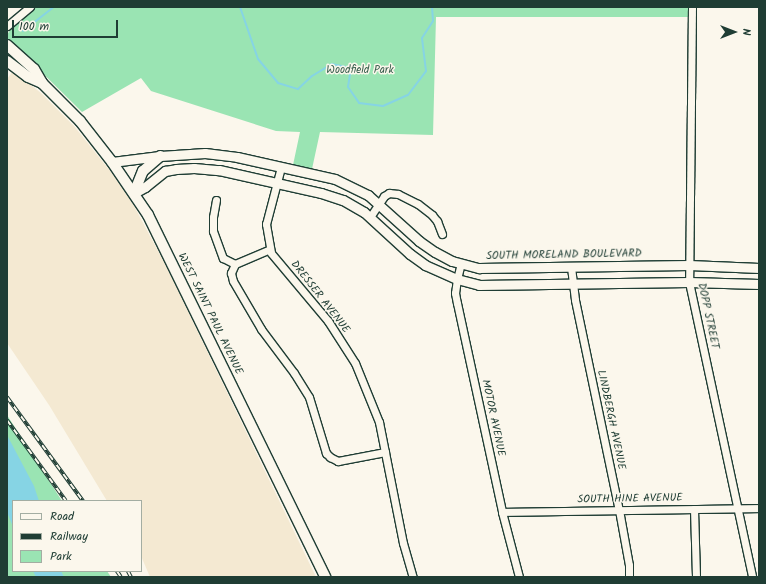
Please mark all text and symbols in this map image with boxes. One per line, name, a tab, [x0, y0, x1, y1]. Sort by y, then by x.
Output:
scale bar	[14, 12, 120, 38]
north arrow	[714, 12, 754, 52]
text: 100 m	[19, 17, 49, 36]
text: N	[737, 29, 755, 35]
park label: Woodfield Park	[326, 63, 394, 77]
street label: SOUTH MORELAND BOULEVARD	[486, 247, 642, 263]
street label: WEST SAINT PAUL AVENUE	[175, 251, 245, 377]
street label: DRESSER AVENUE	[288, 258, 352, 336]
street label: DOPP STREET	[695, 282, 721, 350]
street label: LINDBERGH AVENUE	[594, 369, 628, 471]
street label: MOTOR AVENUE	[478, 378, 508, 458]
street label: SOUTH HINE AVENUE	[577, 491, 683, 507]
legend	[12, 500, 142, 572]
text: Road	[50, 507, 74, 526]
text: Railway	[50, 527, 88, 546]
text: Park	[50, 547, 72, 566]

